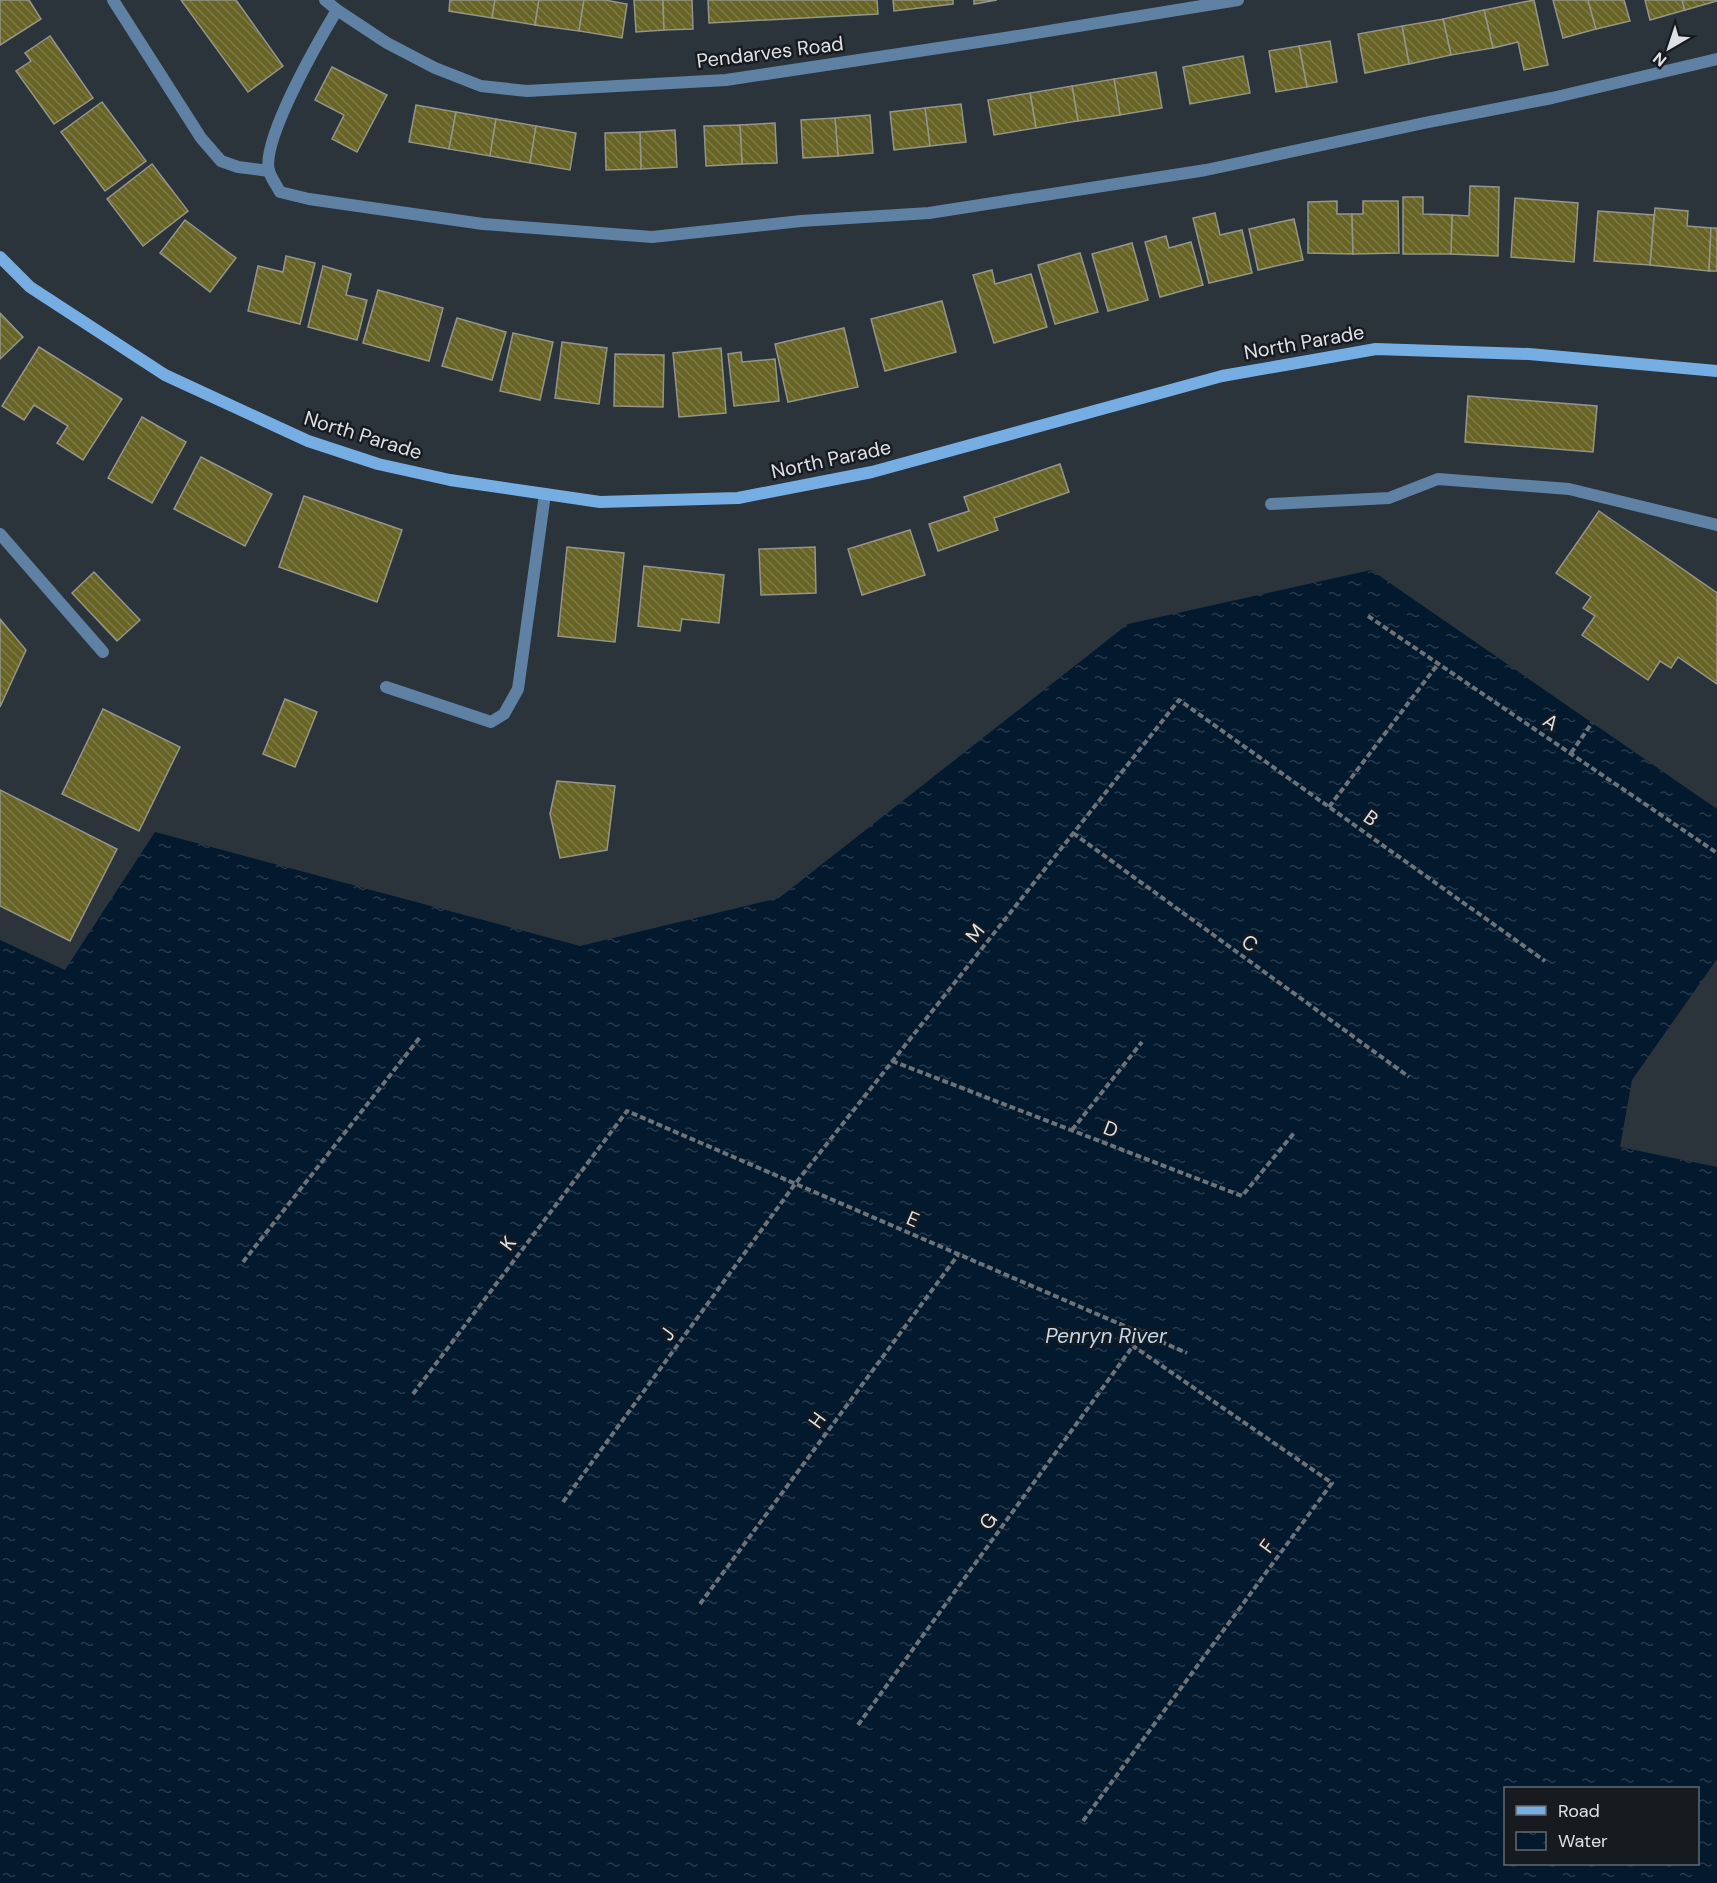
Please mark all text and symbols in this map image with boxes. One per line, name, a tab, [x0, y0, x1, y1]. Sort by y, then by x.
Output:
north arrow	[1639, 18, 1699, 78]
street label: Pendarves Road	[695, 30, 845, 74]
text: N	[1649, 47, 1671, 71]
street label: North Parade	[1242, 319, 1366, 365]
street label: North Parade	[301, 405, 425, 465]
street label: North Parade	[769, 434, 893, 484]
street label: A	[1538, 708, 1564, 736]
street label: B	[1358, 804, 1384, 832]
street label: M	[960, 918, 990, 948]
street label: C	[1237, 928, 1263, 958]
street label: D	[1100, 1114, 1122, 1144]
street label: E	[903, 1205, 923, 1233]
street label: K	[494, 1230, 522, 1255]
street label: J	[654, 1322, 680, 1346]
water label: Penryn River	[1045, 1322, 1168, 1350]
street label: H	[802, 1407, 832, 1433]
street label: G	[973, 1507, 1003, 1535]
street label: F	[1253, 1534, 1281, 1558]
legend	[1504, 1787, 1699, 1865]
text: Road	[1558, 1799, 1600, 1823]
text: Water	[1558, 1829, 1608, 1853]

